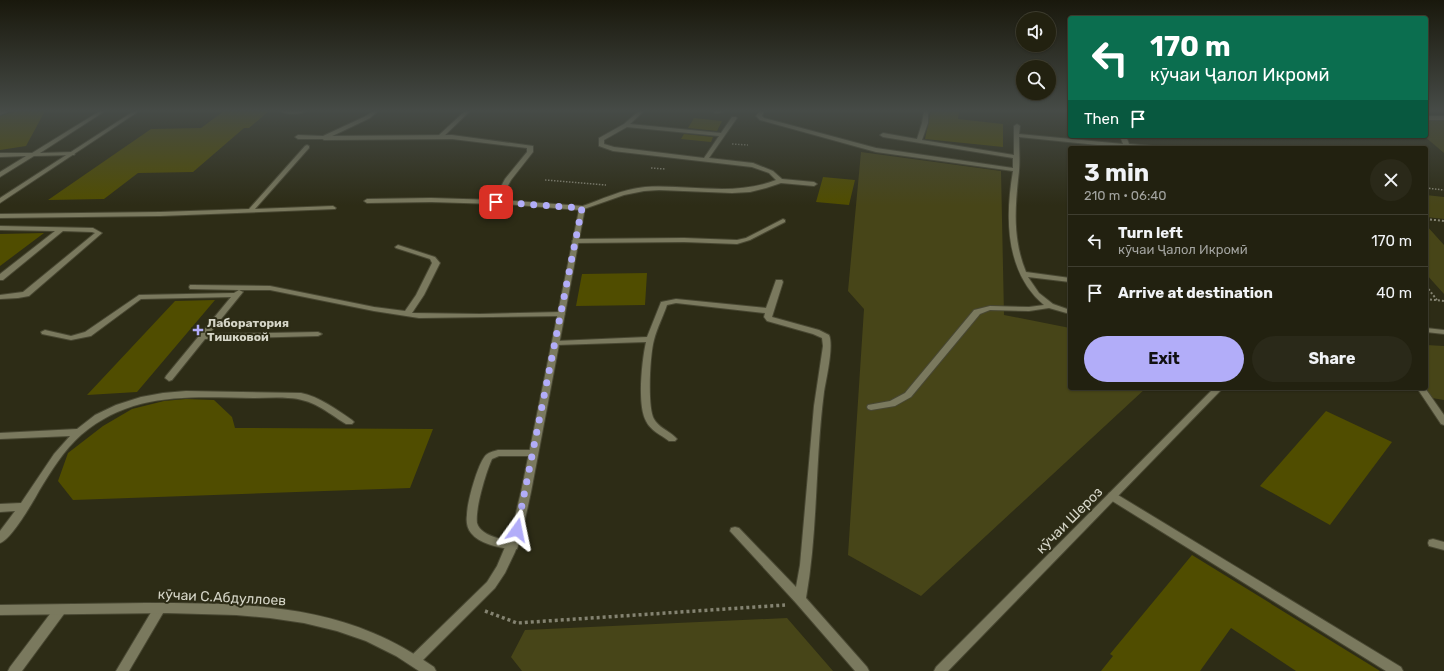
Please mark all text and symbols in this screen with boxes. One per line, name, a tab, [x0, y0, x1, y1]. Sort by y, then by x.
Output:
map controls	[1016, 12, 1056, 100]
button: sound	[1016, 12, 1056, 52]
text: 170 m	[1150, 30, 1231, 63]
icon: left	[1084, 32, 1136, 84]
button: search	[1016, 60, 1056, 100]
text: кӯчаи Ҷалол Икромӣ	[1150, 64, 1330, 86]
icon: arrive	[1127, 108, 1149, 130]
text: Then	[1084, 110, 1119, 128]
text: 3 min	[1084, 159, 1149, 187]
button: close	[1370, 159, 1412, 201]
pin	[479, 185, 513, 219]
text: 210 m · 06:40	[1084, 188, 1167, 203]
icon: arrive	[485, 191, 507, 213]
text: Turn left	[1118, 224, 1183, 242]
icon: left	[1084, 230, 1106, 252]
text: 170 m	[1371, 232, 1412, 250]
text: кӯчаи Ҷалол Икромӣ	[1118, 242, 1248, 257]
icon: arrive	[1084, 282, 1106, 304]
text: Arrive at destination	[1118, 284, 1273, 302]
text: 40 m	[1376, 284, 1412, 302]
place label: Лаборатория Тишковой	[207, 316, 289, 344]
marker: Лаборатория Тишковой	[192, 324, 204, 336]
button: Exit	[1084, 336, 1244, 382]
button: Share	[1252, 336, 1412, 382]
street label: кӯчаи Шероз	[1032, 483, 1106, 557]
position arrow	[496, 509, 538, 551]
street label: кӯчаи С.Абдуллоев	[157, 586, 287, 609]

